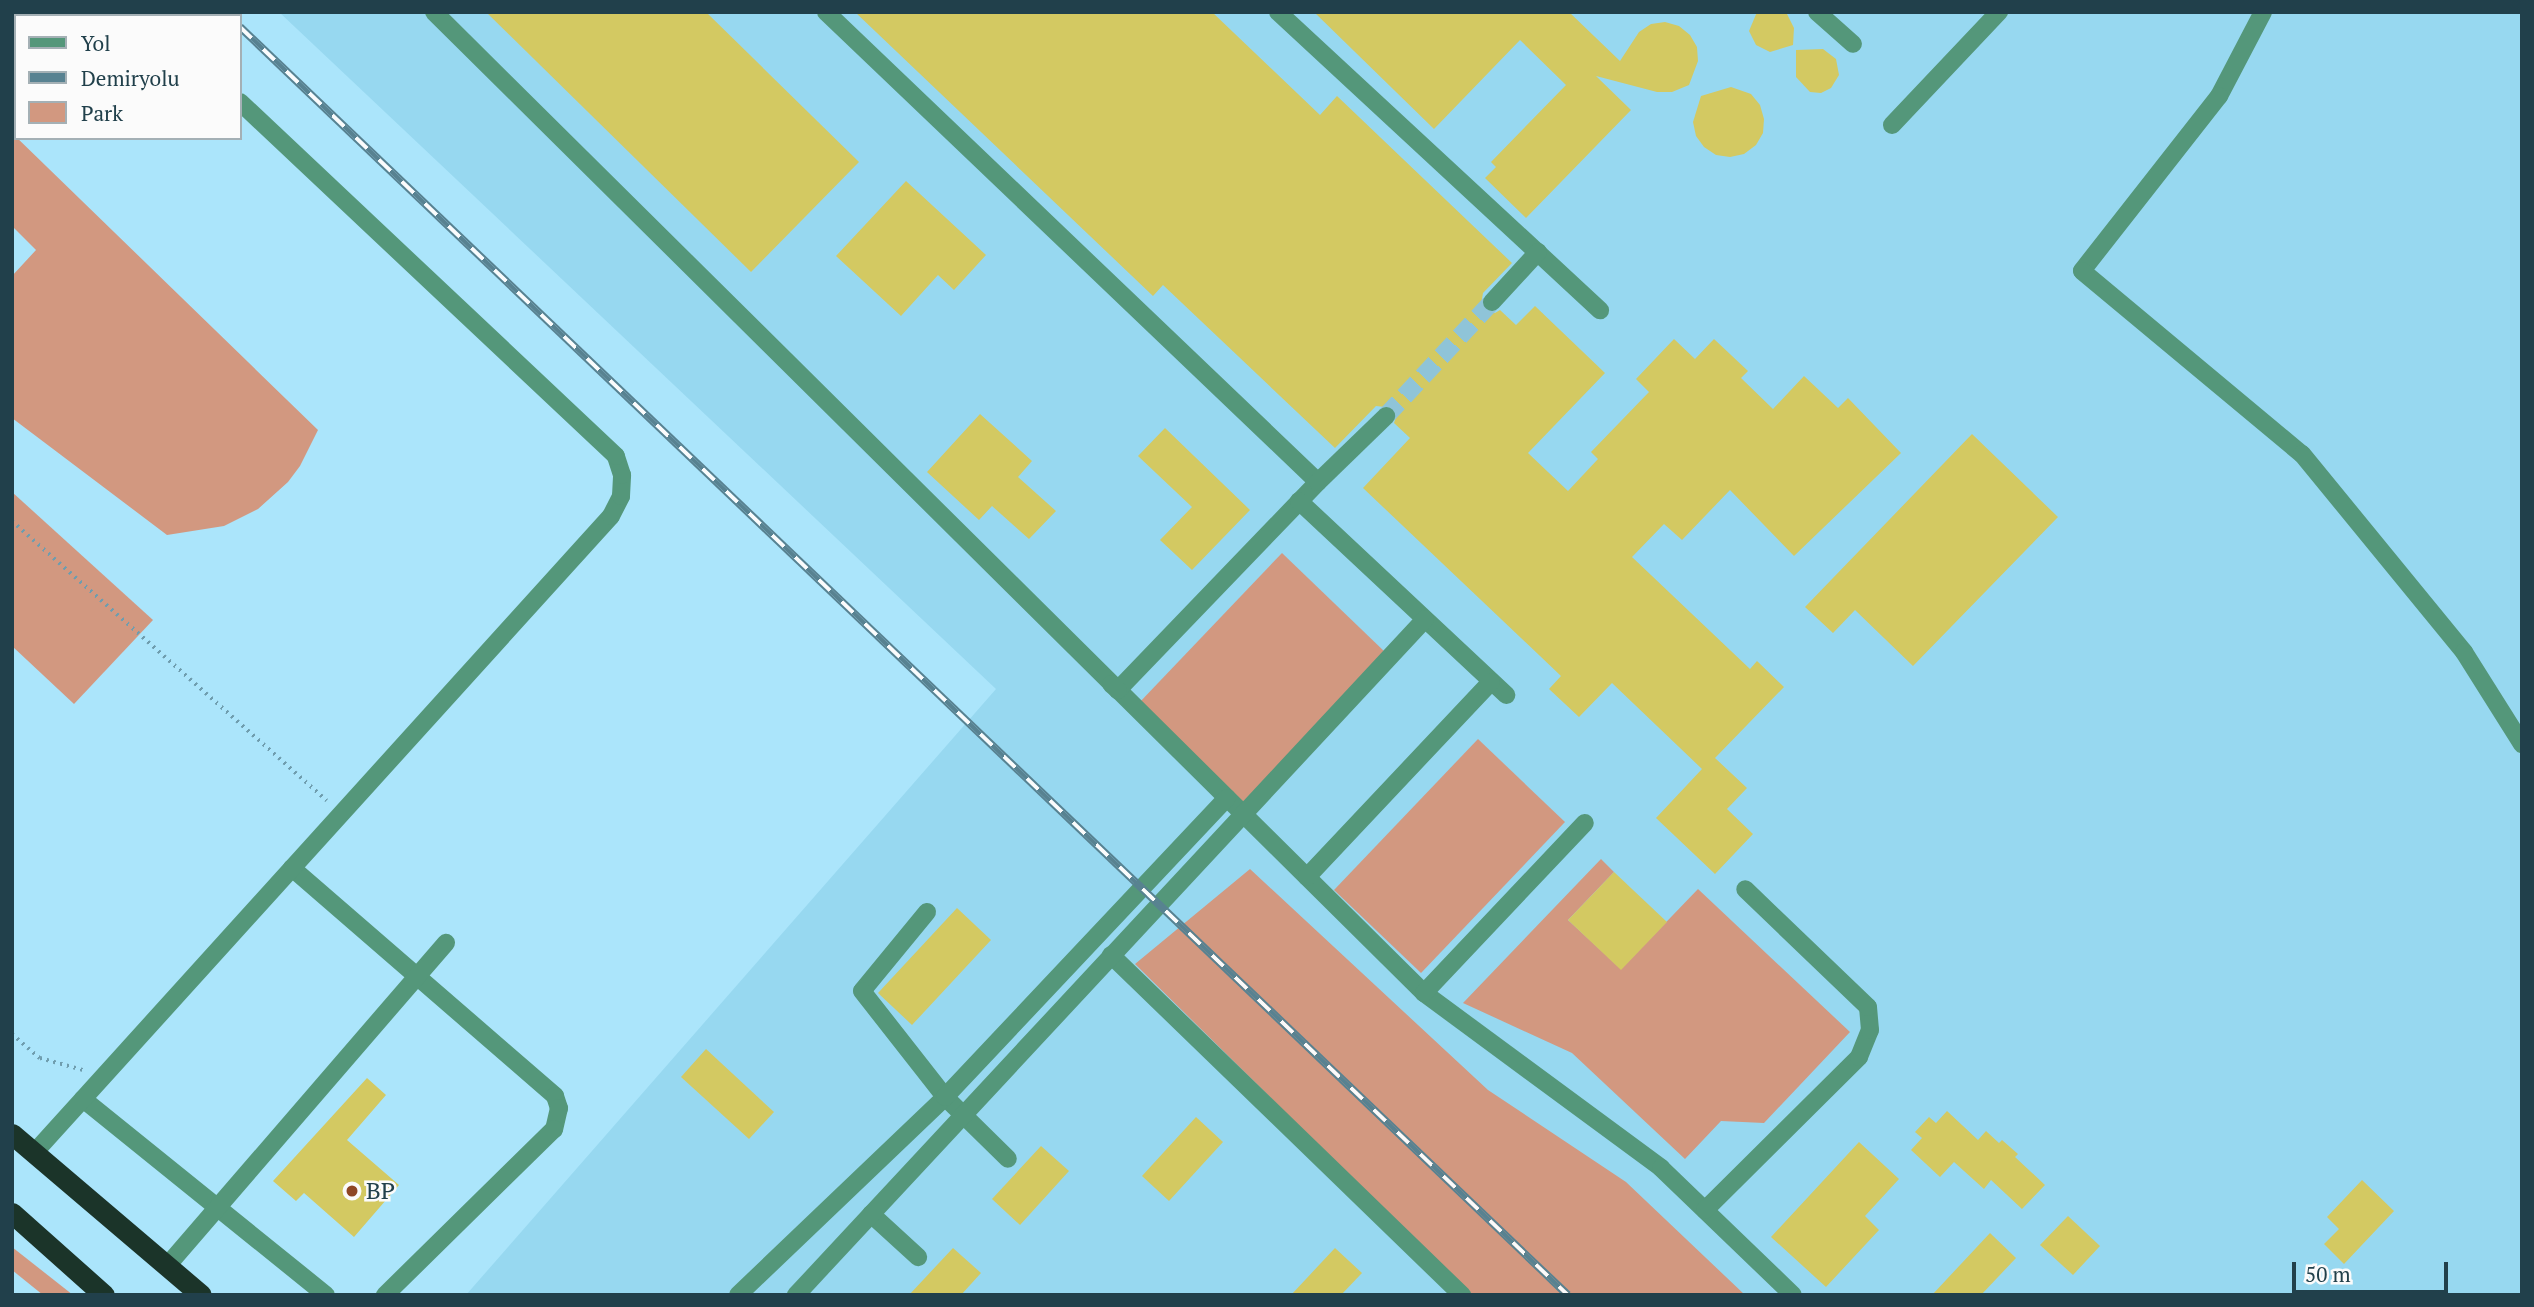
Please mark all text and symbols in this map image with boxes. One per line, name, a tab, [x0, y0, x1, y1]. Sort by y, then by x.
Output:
legend	[14, 14, 242, 140]
text: Yol	[81, 29, 111, 57]
text: Demiryolu	[81, 64, 180, 92]
text: Park	[81, 99, 123, 127]
place label: BP	[366, 1177, 395, 1205]
marker: BP	[344, 1183, 360, 1199]
scale bar	[2296, 1248, 2452, 1292]
text: 50 m	[2305, 1260, 2351, 1288]

